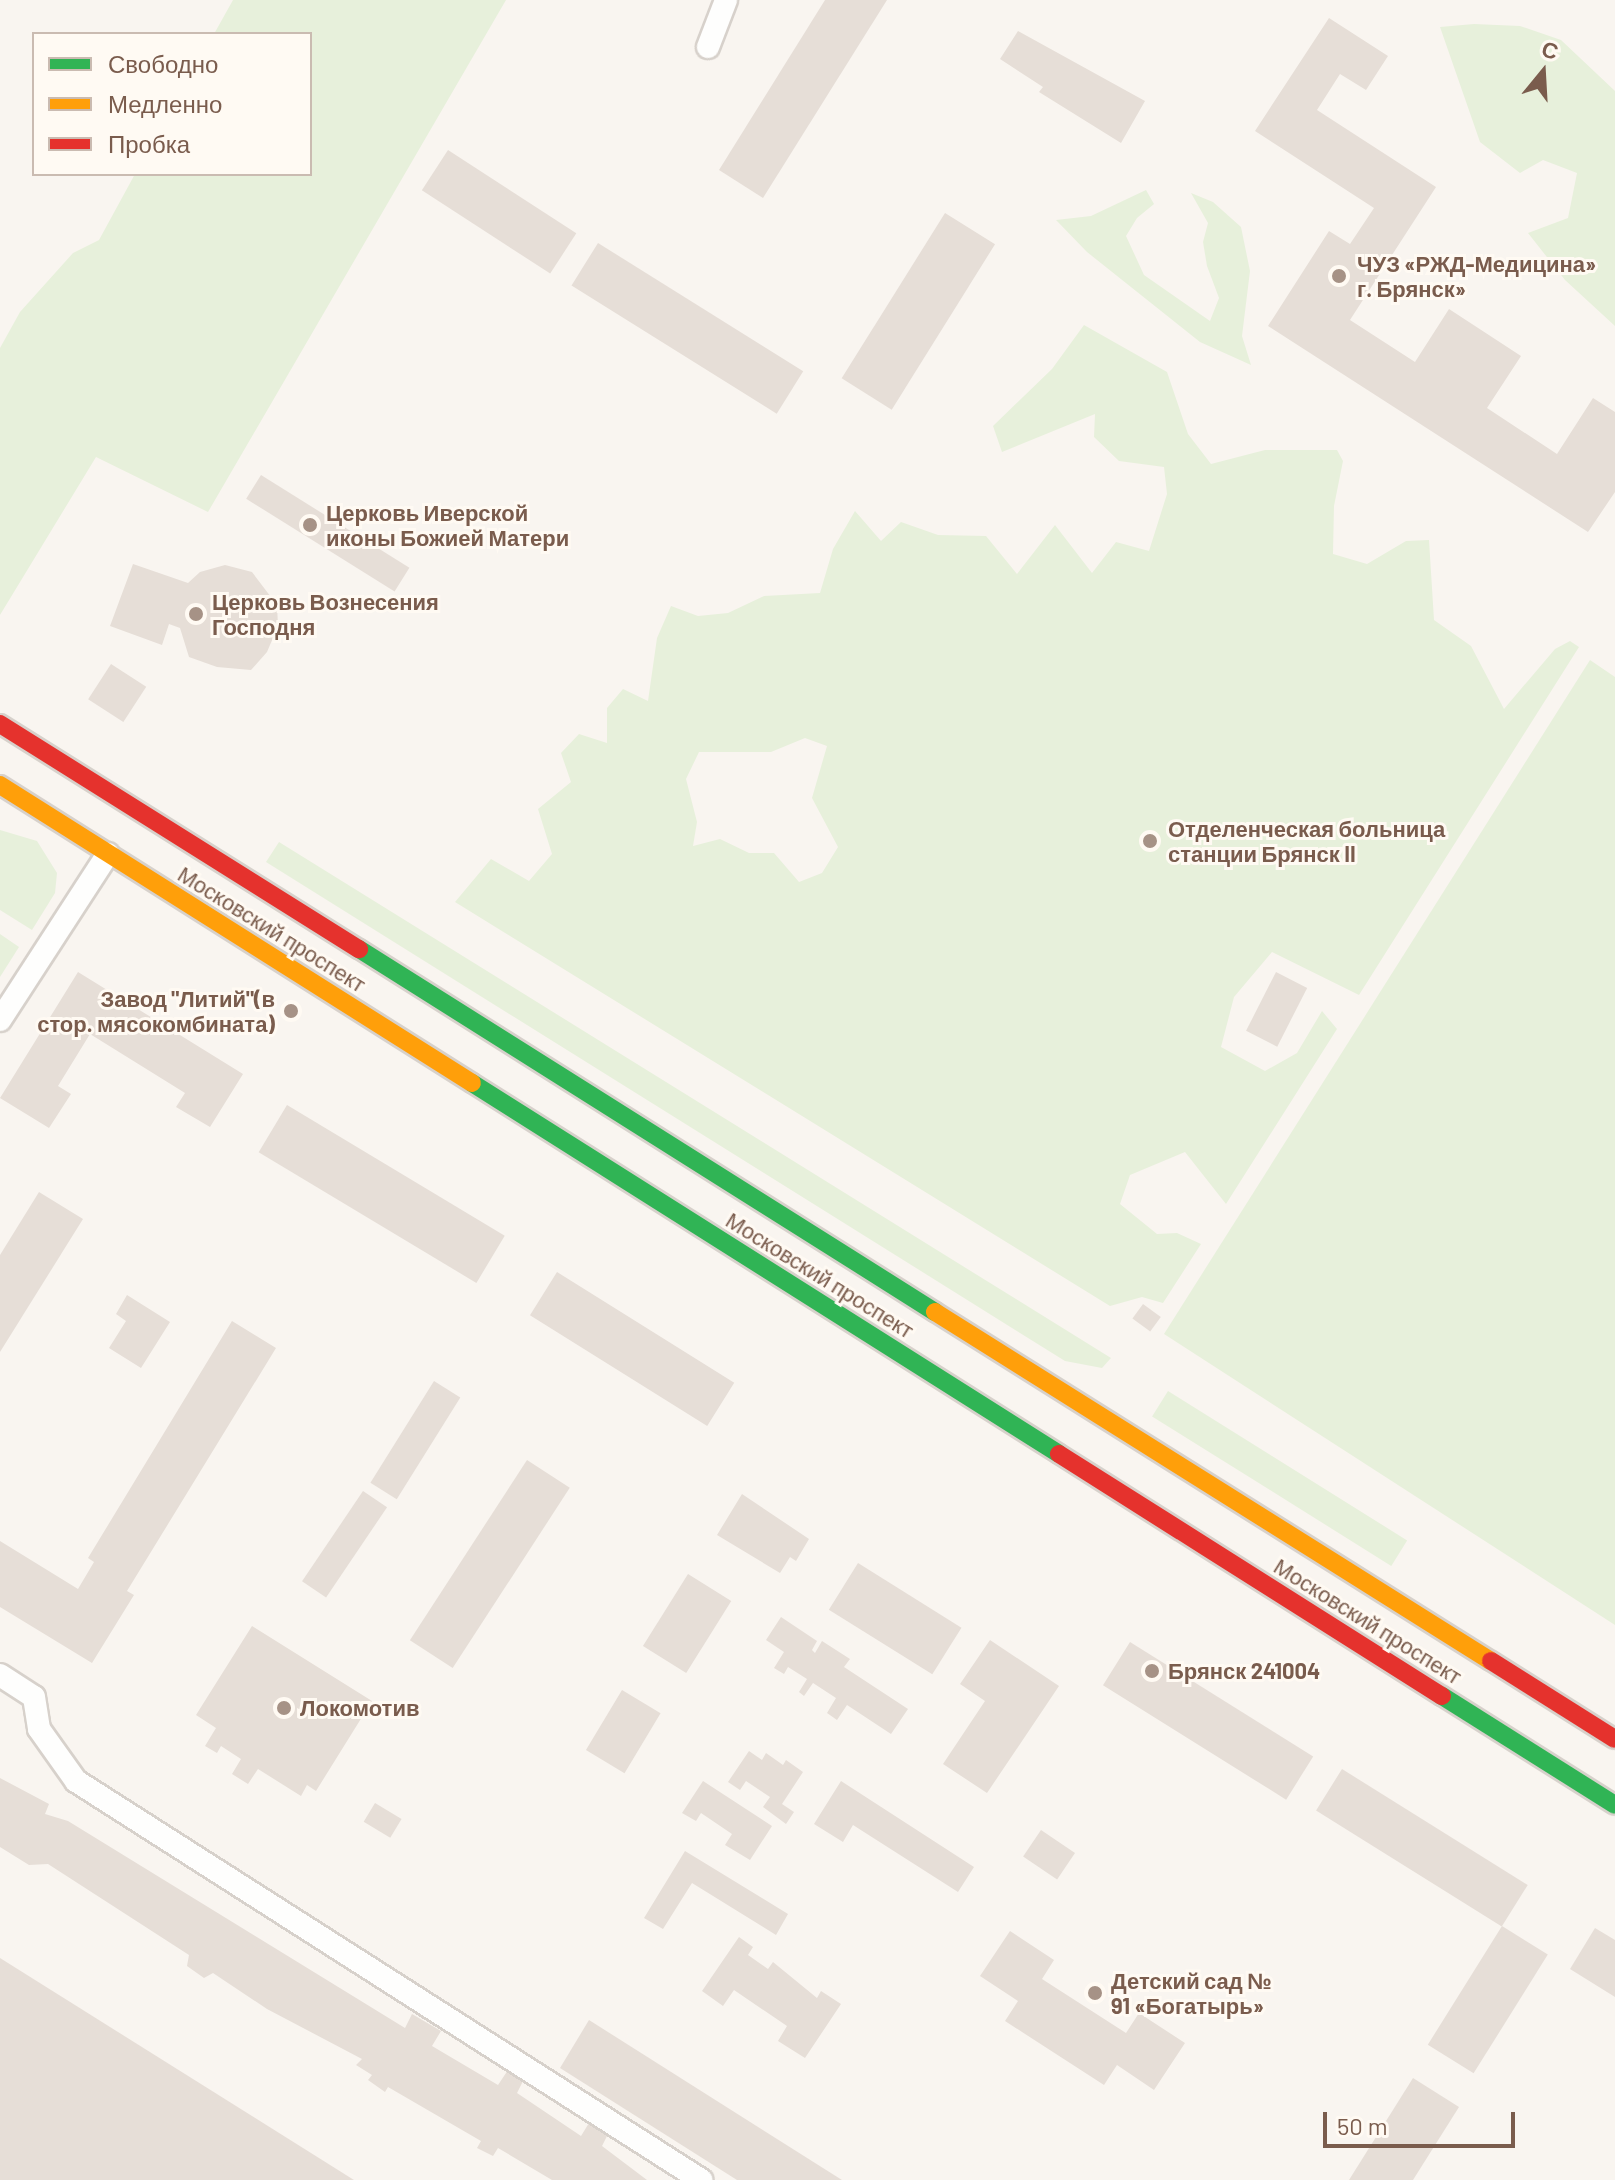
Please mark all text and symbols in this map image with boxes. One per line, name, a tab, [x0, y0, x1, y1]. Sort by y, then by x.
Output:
legend	[32, 32, 312, 176]
north arrow	[1503, 32, 1583, 112]
text: С	[1539, 34, 1562, 64]
text: Свободно	[108, 49, 218, 78]
text: Медленно	[108, 89, 222, 118]
text: Пробка	[108, 129, 190, 158]
place label: ЧУЗ «РЖД-Медицина» г. Брянск»	[1357, 250, 1596, 302]
marker: ЧУЗ «РЖД-Медицина» г. Брянск»	[1328, 265, 1350, 287]
place label: Церковь Иверской иконы Божией Матери	[326, 499, 569, 550]
marker: Церковь Иверской иконы Божией Матери	[301, 516, 319, 534]
place label: Церковь Вознесения Господня	[212, 588, 439, 640]
marker: Церковь Вознесения Господня	[187, 605, 205, 623]
place label: Отделенческая больница станции Брянск II	[1168, 815, 1445, 866]
marker: Отделенческая больница станции Брянск II	[1139, 830, 1161, 852]
street label: Московский проспект	[173, 860, 371, 998]
place label: Завод "Литий"(в стор. мясокомбината)	[37, 985, 275, 1036]
marker: Завод "Литий"(в стор. мясокомбината)	[282, 1002, 300, 1020]
street label: Московский проспект	[721, 1206, 919, 1344]
street label: Московский проспект	[1269, 1552, 1467, 1690]
place label: Брянск 241004	[1168, 1658, 1320, 1684]
marker: Брянск 241004	[1143, 1662, 1161, 1680]
place label: Локомотив	[300, 1695, 419, 1721]
marker: Локомотив	[275, 1699, 293, 1717]
place label: Детский сад № 91 «Богатырь»	[1111, 1967, 1272, 2018]
marker: Детский сад № 91 «Богатырь»	[1086, 1984, 1104, 2002]
scale bar	[1327, 2096, 1519, 2146]
text: 50 m	[1337, 2111, 1388, 2140]

